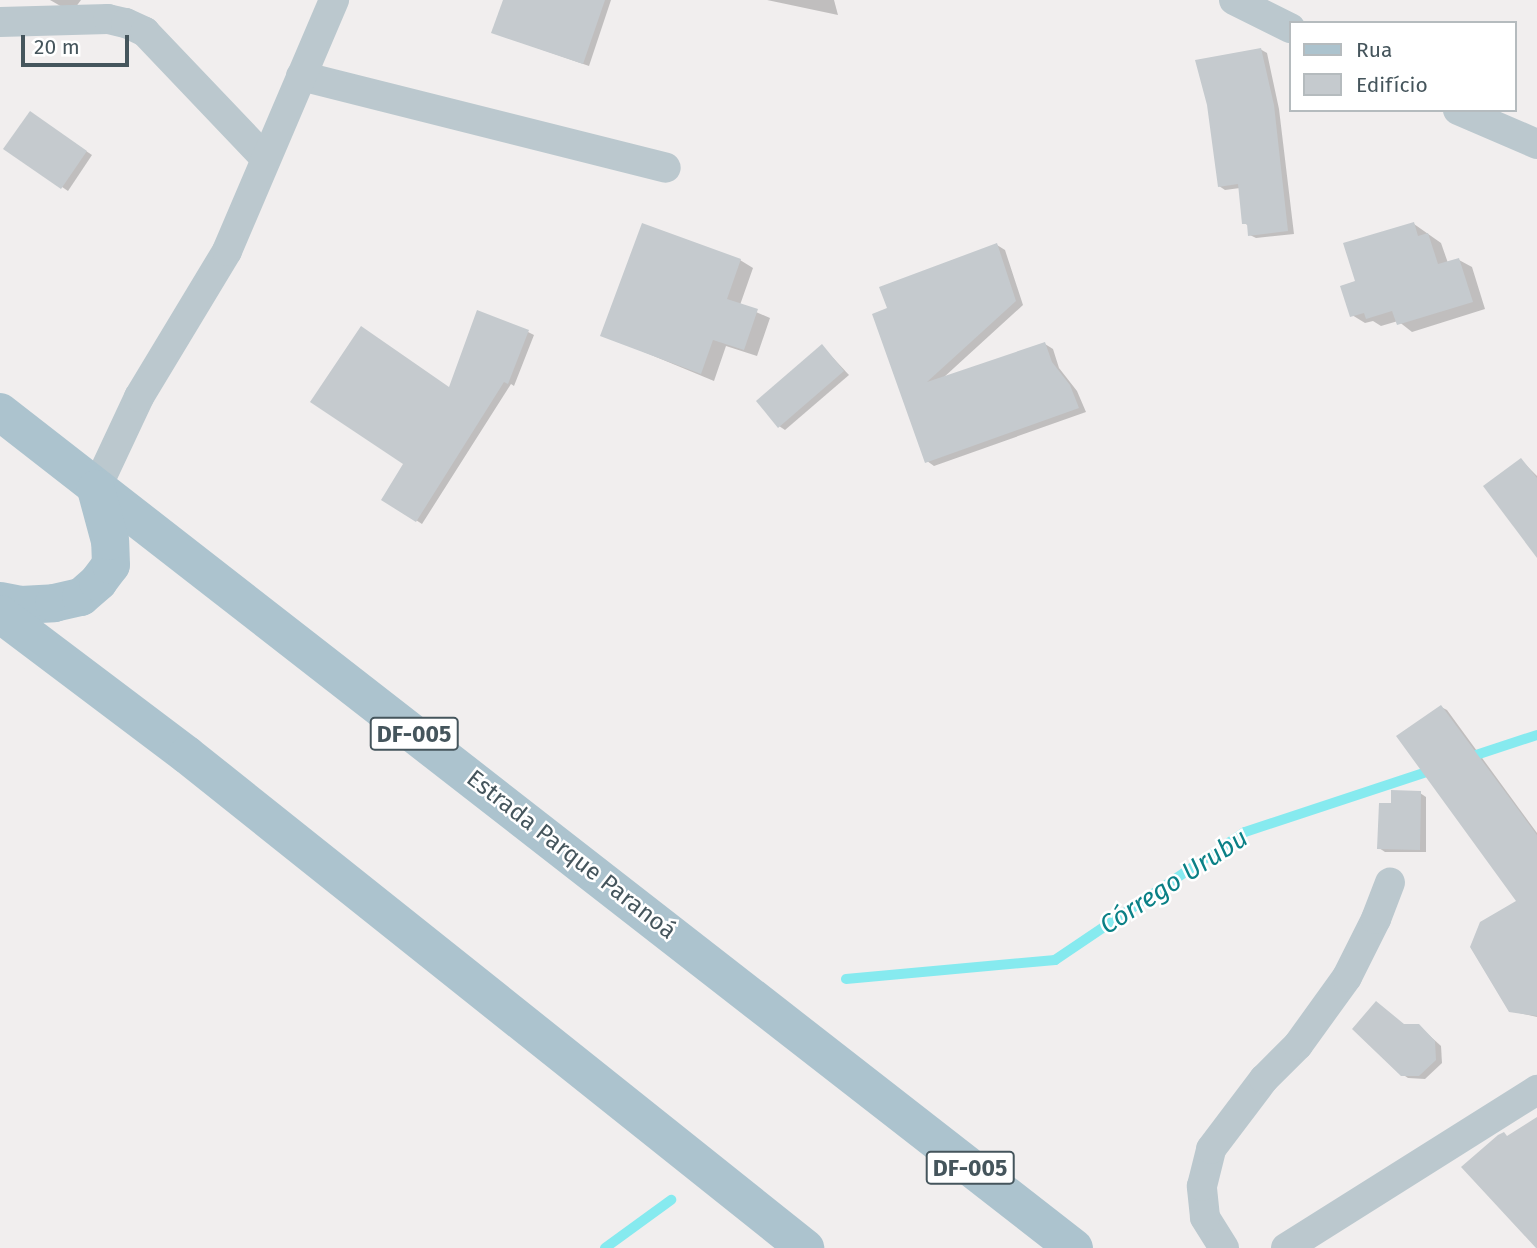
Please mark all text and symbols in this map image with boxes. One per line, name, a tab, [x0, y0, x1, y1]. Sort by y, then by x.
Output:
scale bar	[24, 21, 133, 65]
legend	[1288, 21, 1516, 112]
text: 20 m	[34, 34, 80, 60]
text: Rua	[1356, 37, 1392, 63]
text: Edifício	[1356, 72, 1428, 98]
road number: DF-005	[368, 714, 460, 754]
street label: Estrada Parque Paranoá	[461, 764, 681, 946]
water label: Córrego Urubu	[1094, 823, 1254, 941]
road number: DF-005	[925, 1148, 1016, 1188]

